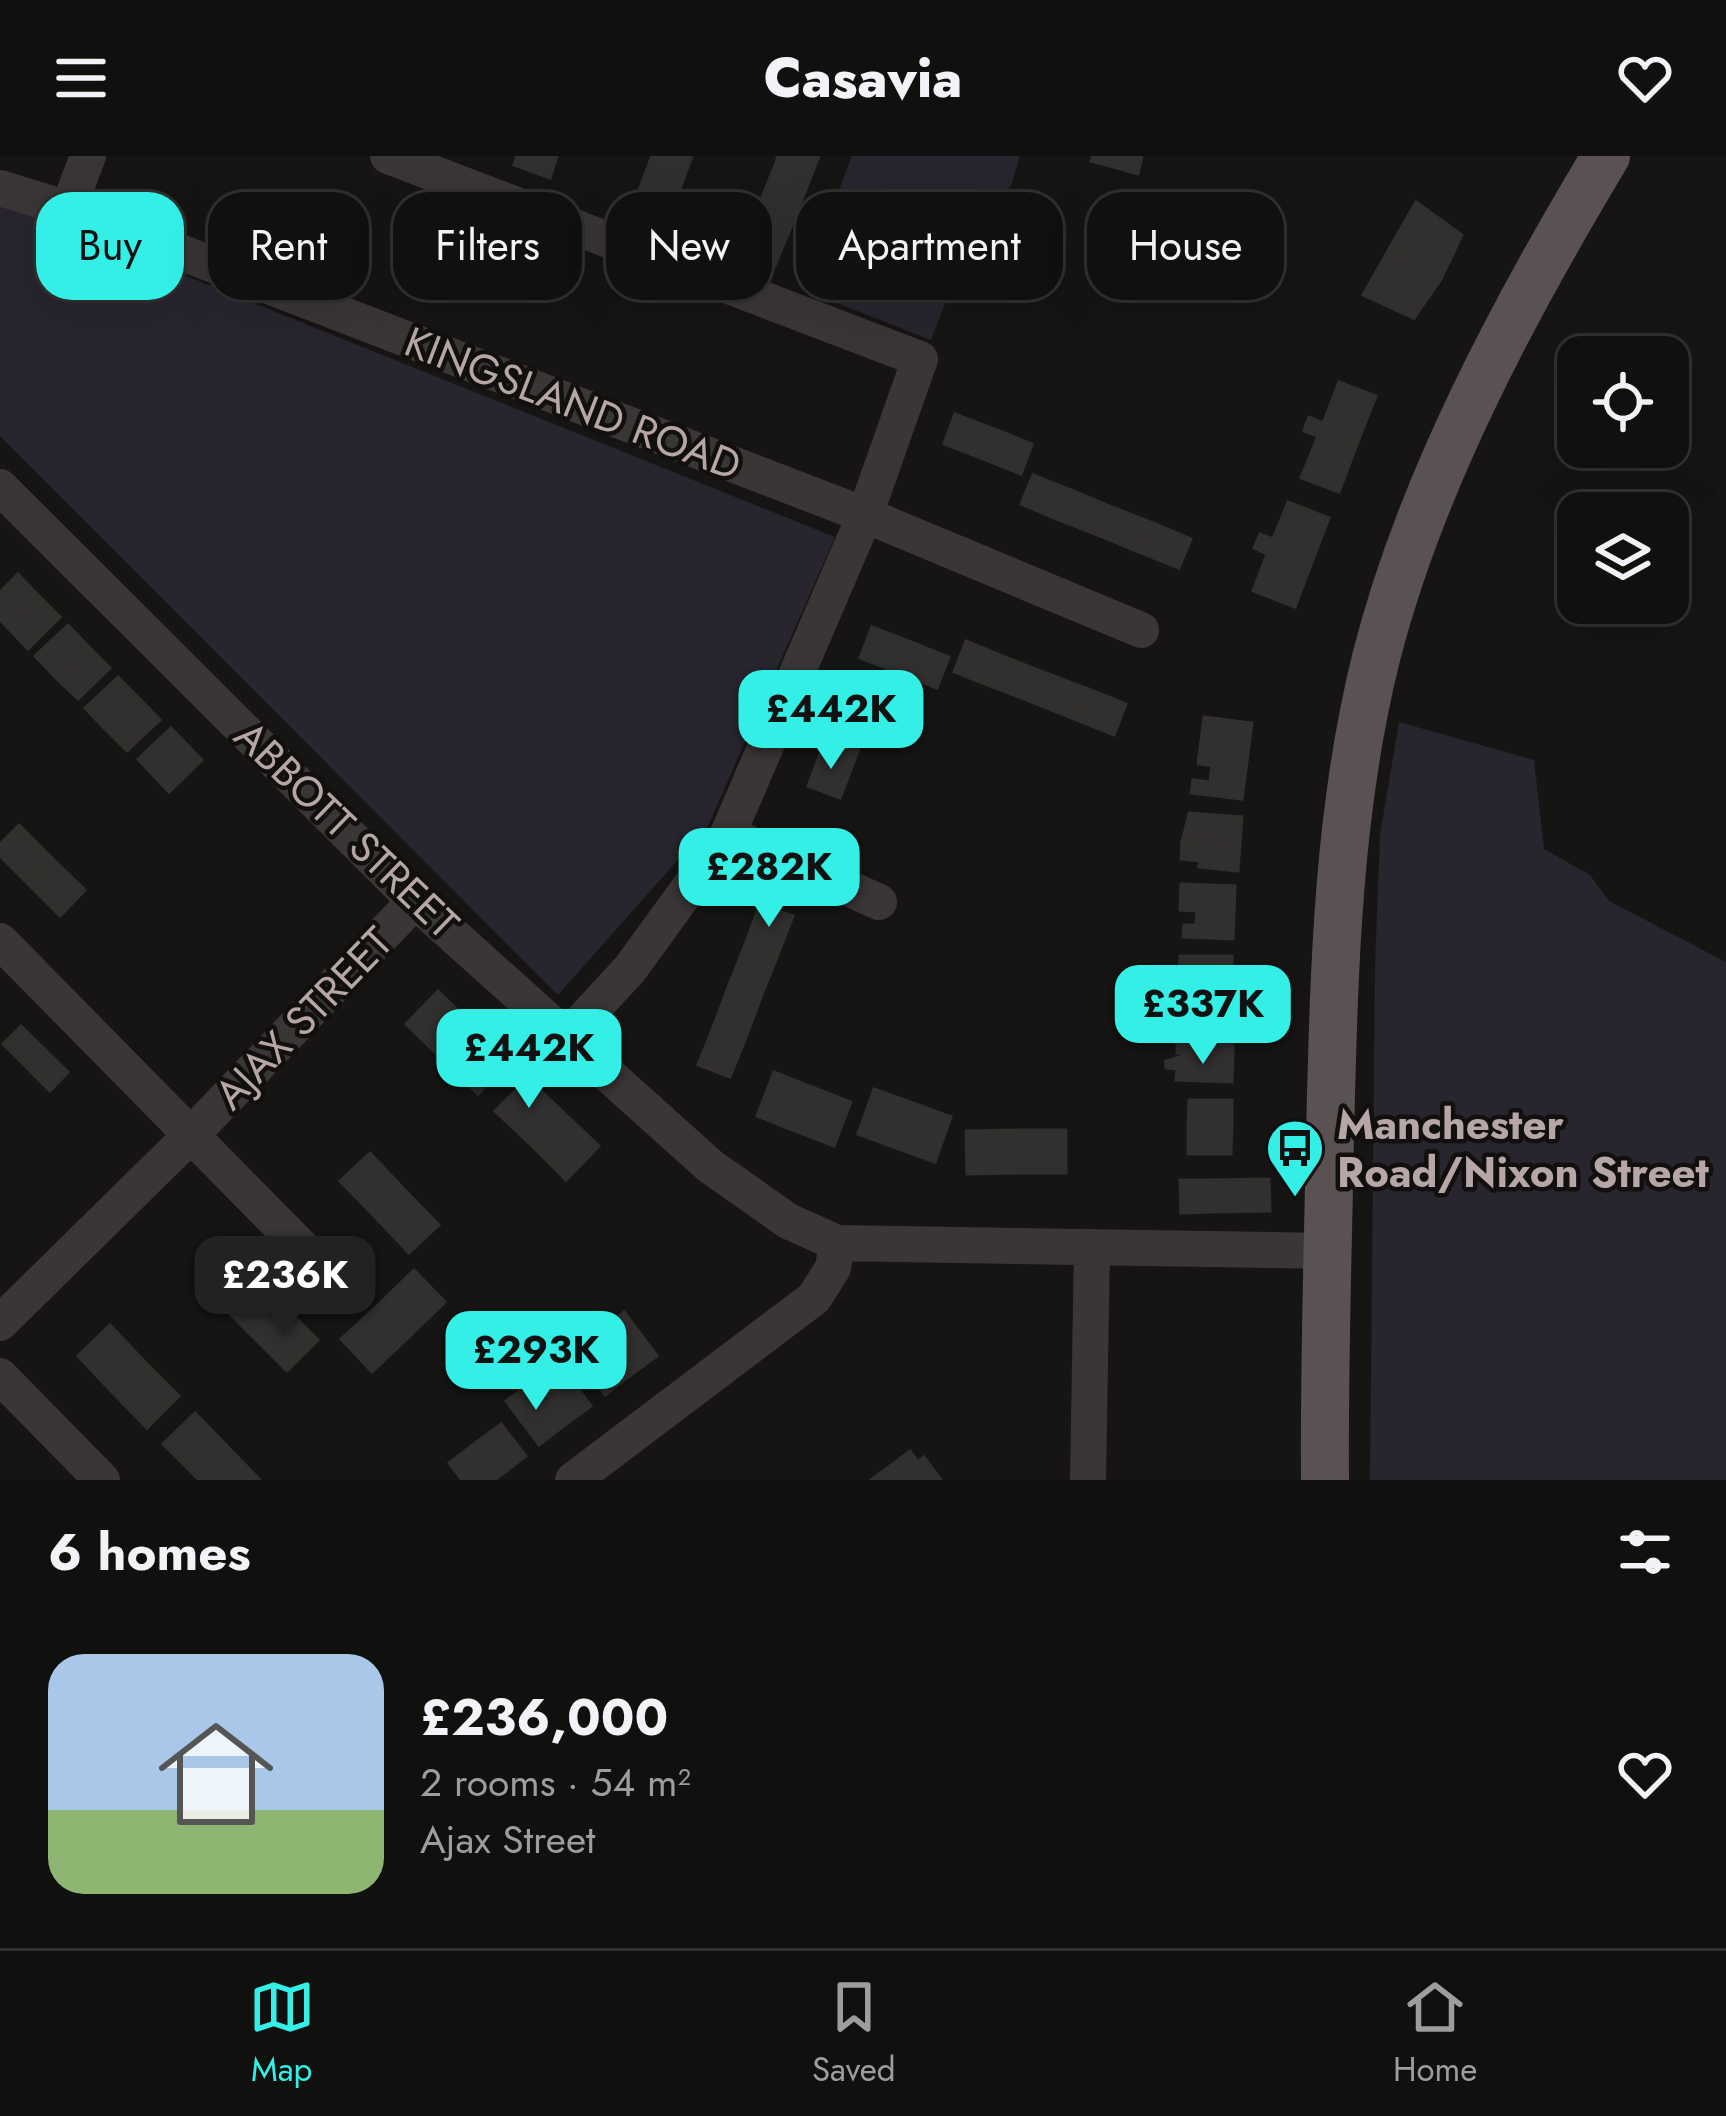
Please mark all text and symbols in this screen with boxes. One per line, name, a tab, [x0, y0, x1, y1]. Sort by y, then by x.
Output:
text: Casavia	[764, 39, 962, 117]
icon: menu	[48, 45, 114, 111]
icon: heart	[1612, 45, 1678, 111]
chip: Buy	[36, 192, 184, 300]
chip: Rent	[208, 192, 369, 300]
chip: Filters	[393, 192, 582, 300]
chip: New	[606, 192, 772, 300]
chip: Apartment	[796, 192, 1063, 300]
chip: House	[1087, 192, 1284, 300]
street label: KINGSLAND ROAD	[396, 311, 750, 496]
map controls	[1557, 336, 1689, 624]
button: locate	[1557, 336, 1689, 468]
button: layers	[1557, 492, 1689, 624]
pin: £442K	[747, 670, 915, 772]
text: £442K	[765, 680, 897, 737]
street label: ABBOTT STREET	[221, 706, 473, 953]
pin: £282K	[685, 828, 853, 930]
text: £282K	[706, 838, 832, 895]
street label: AJAX STREET	[200, 913, 407, 1123]
pin: £337K	[1119, 965, 1287, 1067]
text: £337K	[1142, 975, 1264, 1032]
pin: £442K	[445, 1009, 613, 1111]
text: £442K	[463, 1019, 595, 1076]
place label: Manchester Road/Nixon Street	[1337, 1094, 1710, 1203]
bus stop icon: Manchester Road/Nixon Street	[1264, 1117, 1326, 1199]
pin: £236K	[201, 1236, 369, 1338]
text: £236K	[222, 1246, 348, 1303]
pin: £293K	[452, 1311, 620, 1413]
text: £293K	[473, 1321, 599, 1378]
text: 6 homes	[48, 1515, 251, 1589]
icon: filters	[1612, 1519, 1678, 1585]
text: £236,000	[420, 1680, 668, 1754]
icon: home	[144, 1702, 288, 1846]
icon: heart	[1612, 1741, 1678, 1807]
text: 2 rooms · 54 m²	[420, 1754, 691, 1811]
text: Ajax Street	[420, 1811, 595, 1868]
tab: Map	[249, 1974, 315, 2093]
tab: Saved	[812, 1974, 896, 2093]
tab: Home	[1393, 1974, 1477, 2093]

